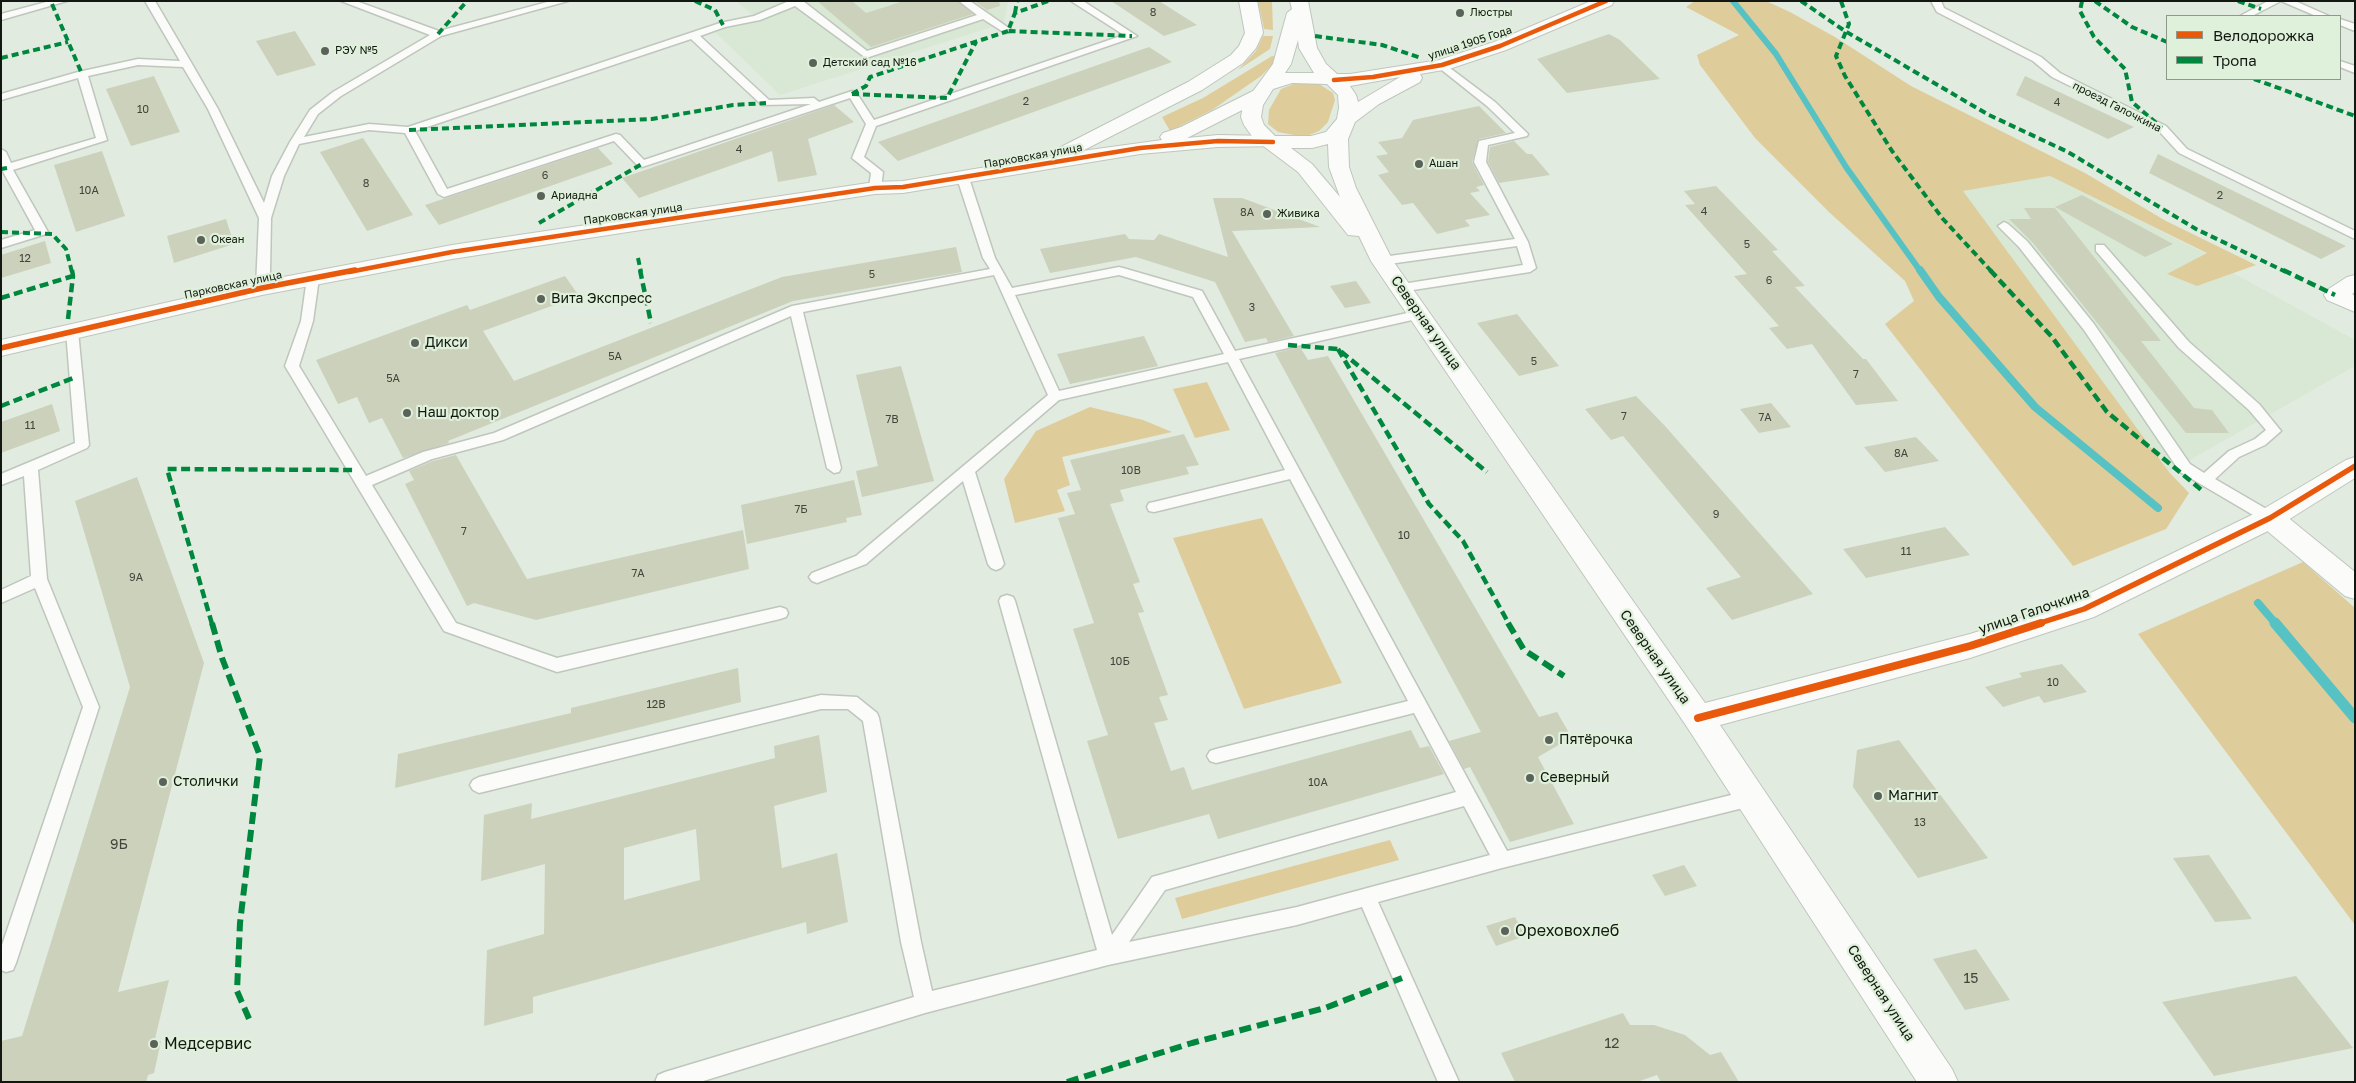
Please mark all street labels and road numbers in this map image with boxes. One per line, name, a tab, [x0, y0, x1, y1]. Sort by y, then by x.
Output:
street label: улица 1905 Года	[1426, 23, 1514, 63]
street label: проезд Галочкина	[2070, 79, 2164, 135]
street label: Парковская улица	[983, 141, 1083, 171]
street label: Парковская улица	[583, 201, 683, 227]
street label: Парковская улица	[183, 268, 283, 302]
street label: Северная улица	[1387, 273, 1465, 373]
street label: улица Галочкина	[1976, 584, 2092, 638]
street label: Северная улица	[1616, 607, 1694, 707]
street label: Северная улица	[1844, 942, 1918, 1044]

